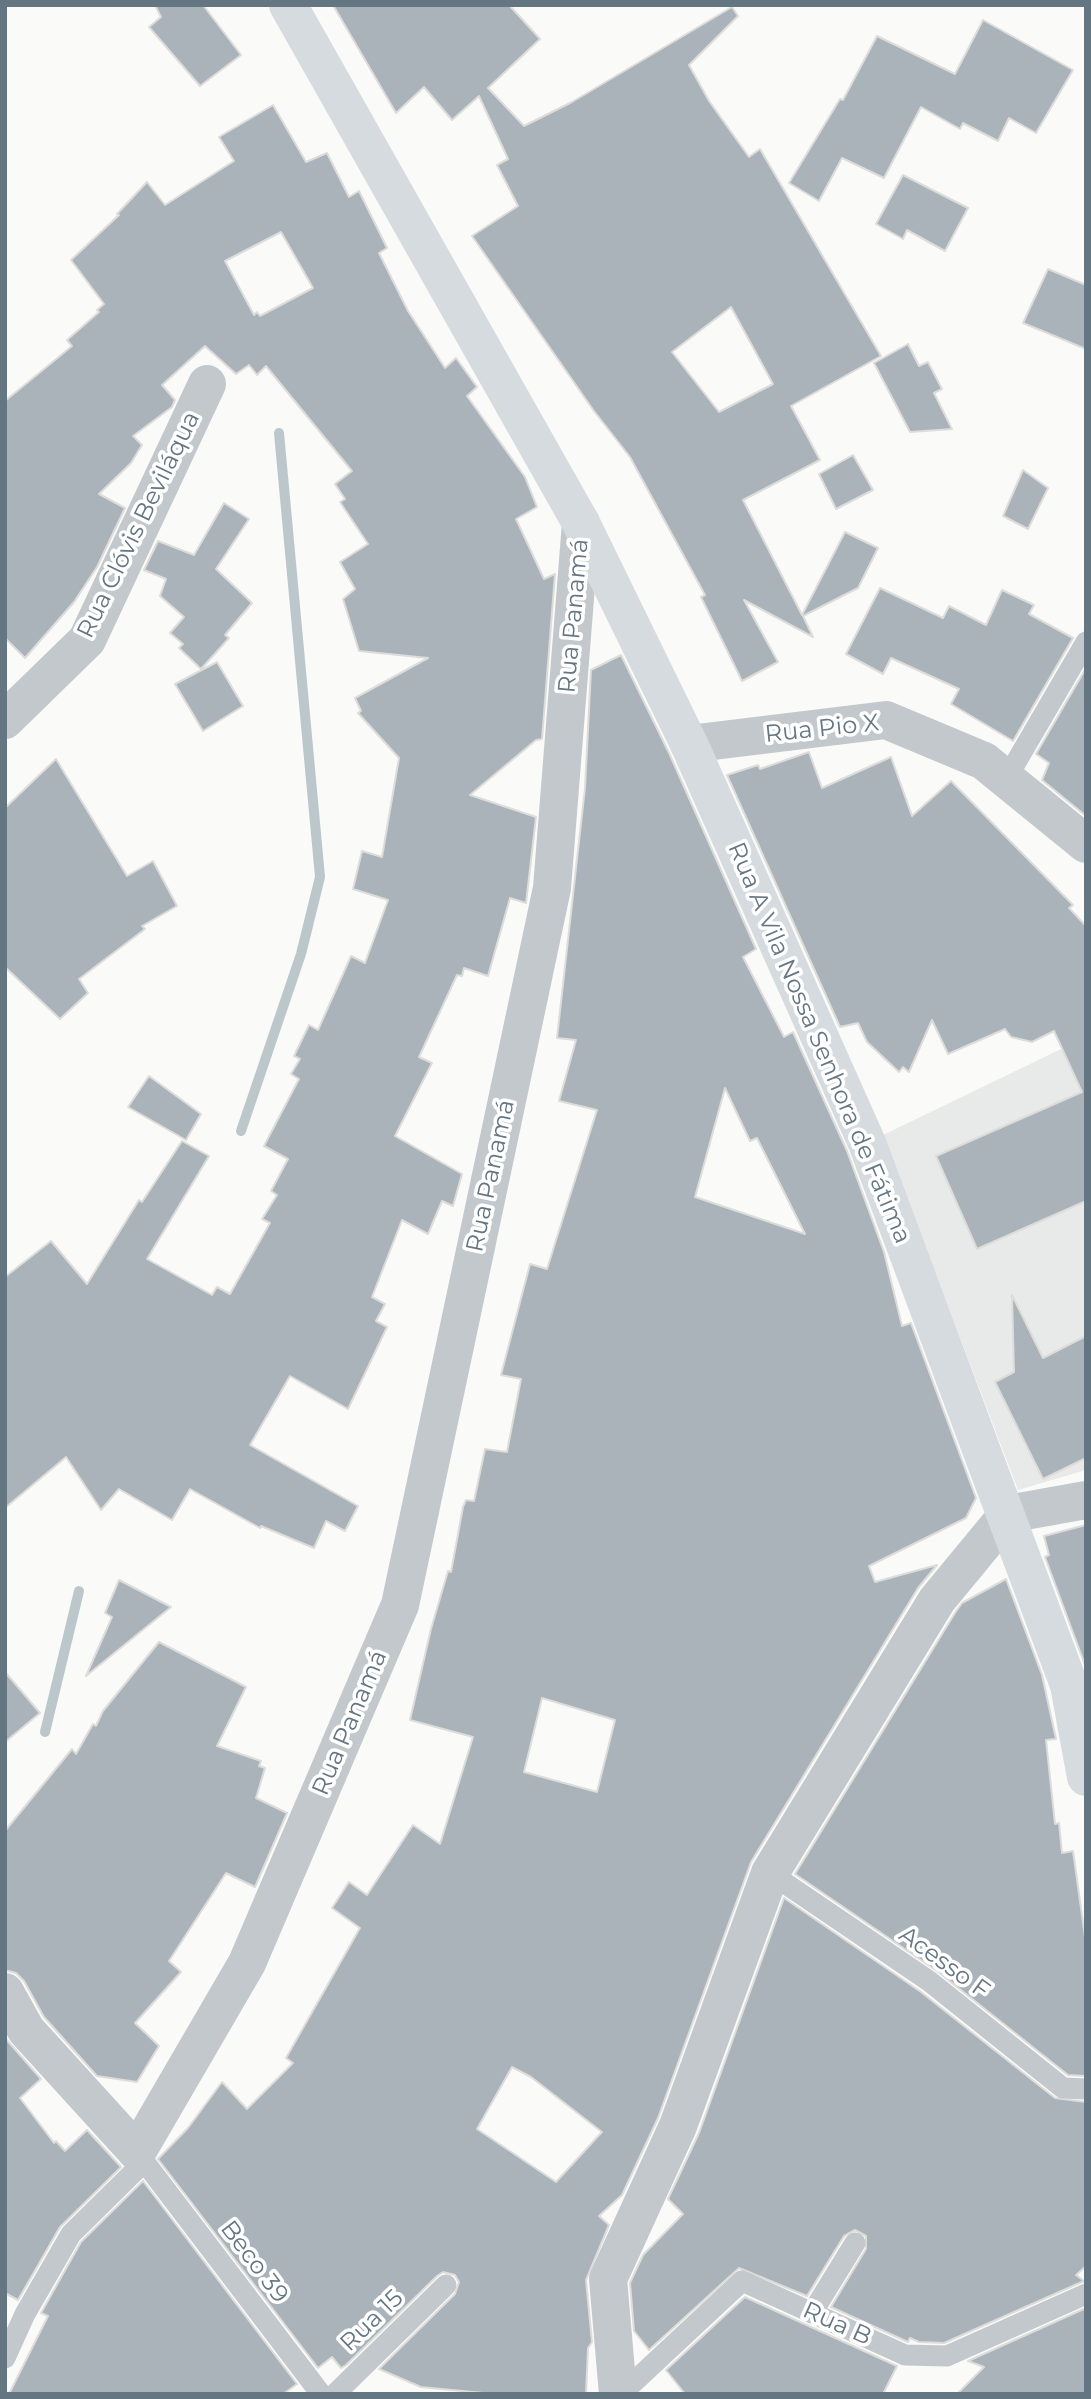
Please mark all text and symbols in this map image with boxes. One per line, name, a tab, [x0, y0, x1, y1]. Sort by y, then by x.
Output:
street label: Rua Clóvis Beviláqua	[72, 407, 206, 643]
street label: Rua Panamá	[553, 538, 595, 694]
street label: Rua Pio X	[763, 709, 881, 749]
street label: Rua A Vila Nossa Senhora de Fátima	[721, 838, 917, 1248]
street label: Rua Panamá	[461, 1097, 521, 1255]
street label: Rua Panamá	[306, 1646, 394, 1800]
street label: Acesso F	[893, 1921, 995, 2005]
street label: Beco 39	[214, 2215, 294, 2309]
street label: Rua 15	[335, 2284, 409, 2358]
street label: Rua B	[798, 2296, 876, 2352]

